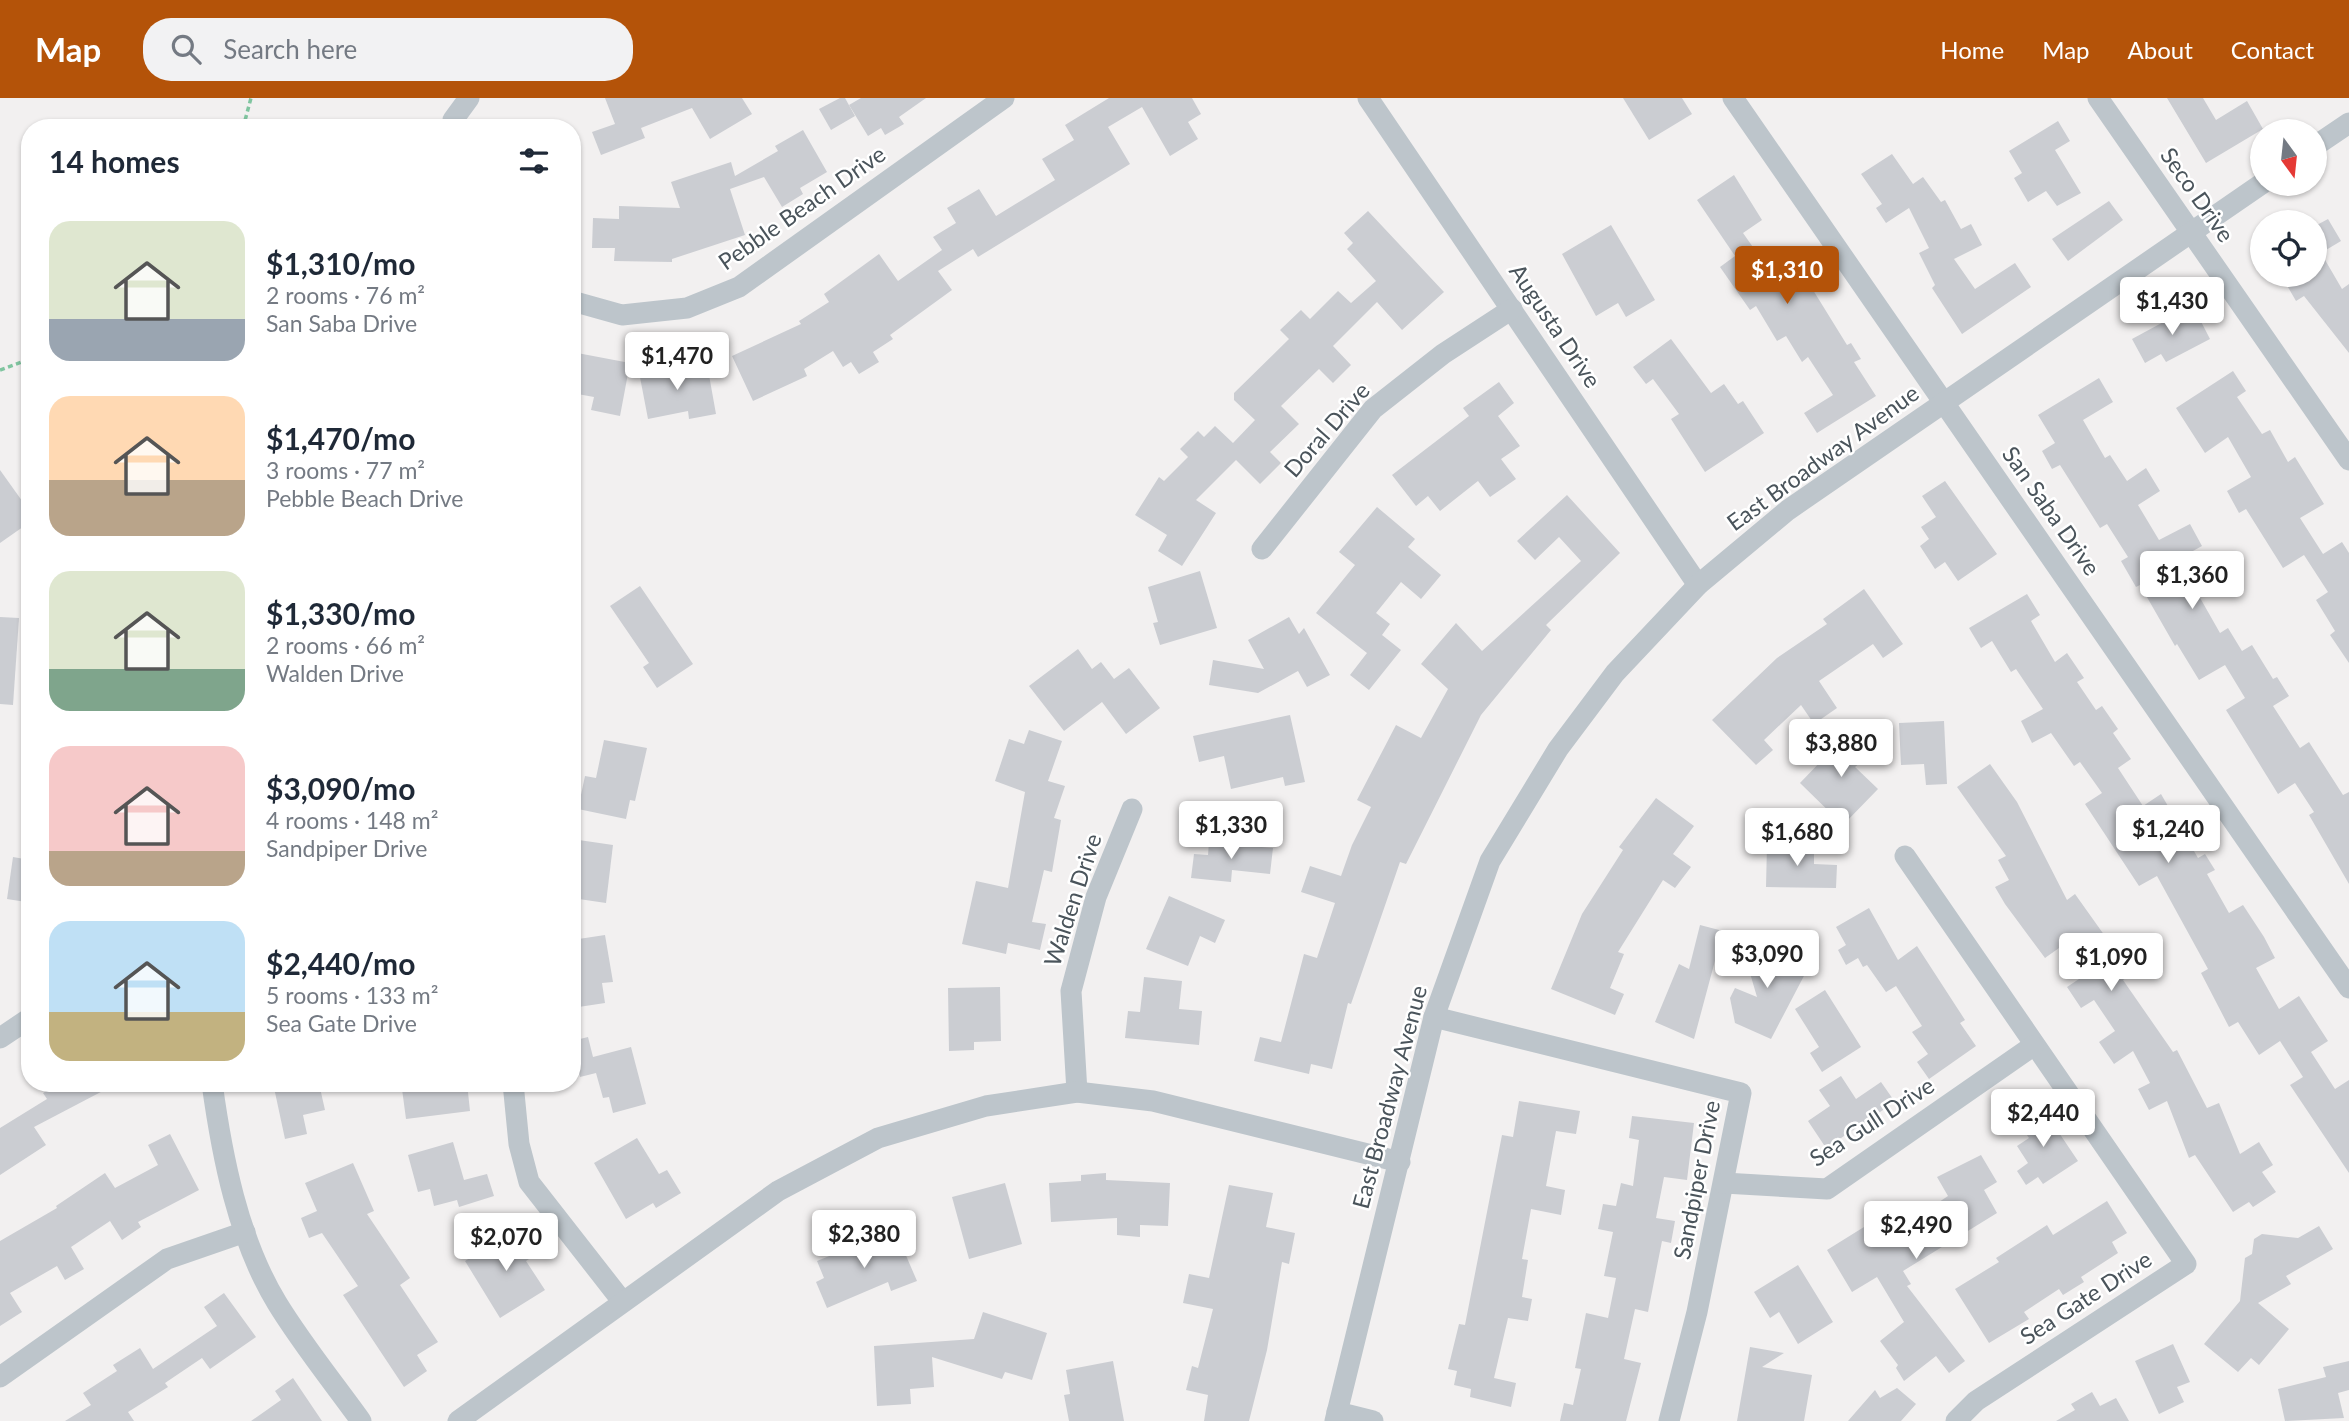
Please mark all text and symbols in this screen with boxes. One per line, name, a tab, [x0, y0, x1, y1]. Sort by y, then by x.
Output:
search box	[143, 18, 633, 81]
text: Map	[35, 29, 101, 69]
icon: search	[167, 30, 205, 68]
text: Search here	[223, 33, 357, 65]
text: Home	[1940, 35, 2004, 64]
text: Map	[2042, 35, 2090, 64]
text: About	[2128, 35, 2193, 64]
text: Contact	[2231, 35, 2314, 64]
north arrow	[2250, 119, 2328, 196]
map controls	[2250, 119, 2327, 287]
street label: Pebble Beach Drive	[713, 139, 890, 275]
icon: filters	[515, 142, 553, 180]
street label: Seco Drive	[2155, 142, 2241, 247]
text: 14 homes	[49, 143, 180, 179]
button: locate	[2250, 210, 2327, 287]
text: $1,310/mo	[266, 245, 415, 281]
pin: $1,310	[1730, 246, 1844, 306]
icon: home	[105, 249, 189, 333]
text: $1,310	[1751, 255, 1823, 283]
street label: Augusta Drive	[1504, 258, 1607, 393]
pin: $1,430	[2115, 278, 2229, 337]
text: 2 rooms · 76 m²	[266, 281, 425, 309]
text: $1,430	[2136, 286, 2208, 314]
text: San Saba Drive	[266, 309, 417, 337]
pin: $1,470	[620, 332, 734, 392]
text: $1,470	[641, 341, 713, 369]
street label: Doral Drive	[1278, 376, 1375, 482]
street label: East Broadway Avenue	[1721, 378, 1924, 536]
text: $1,470/mo	[266, 420, 415, 456]
icon: home	[105, 424, 189, 508]
street label: San Saba Drive	[1997, 440, 2107, 580]
text: 3 rooms · 77 m²	[266, 456, 425, 484]
text: Pebble Beach Drive	[266, 484, 463, 512]
pin: $1,360	[2135, 552, 2249, 611]
text: $1,360	[2156, 560, 2228, 588]
text: $1,330/mo	[266, 595, 415, 631]
icon: home	[105, 599, 189, 683]
text: 2 rooms · 66 m²	[266, 631, 425, 659]
text: Walden Drive	[266, 659, 404, 687]
pin: $3,880	[1784, 720, 1898, 779]
text: $3,880	[1805, 728, 1877, 756]
text: $3,090/mo	[266, 770, 415, 806]
icon: home	[105, 774, 189, 858]
pin: $1,330	[1174, 802, 1288, 861]
text: 4 rooms · 148 m²	[266, 806, 438, 834]
pin: $1,240	[2111, 806, 2225, 865]
pin: $1,680	[1740, 808, 1854, 868]
text: $1,330	[1195, 810, 1267, 838]
text: $1,240	[2132, 814, 2204, 842]
text: $1,680	[1761, 817, 1833, 845]
street label: Walden Drive	[1037, 830, 1107, 970]
text: Sandpiper Drive	[266, 834, 428, 862]
pin: $3,090	[1710, 930, 1824, 990]
pin: $1,090	[2054, 934, 2168, 993]
text: $3,090	[1731, 939, 1803, 967]
text: $1,090	[2075, 942, 2147, 970]
text: $2,440/mo	[266, 945, 415, 981]
icon: home	[105, 949, 189, 1033]
text: 5 rooms · 133 m²	[266, 981, 438, 1009]
street label: East Broadway Avenue	[1346, 982, 1432, 1212]
text: Sea Gate Drive	[266, 1009, 417, 1037]
street label: Sea Gull Drive	[1804, 1071, 1939, 1172]
pin: $2,440	[1986, 1090, 2100, 1149]
street label: Sandpiper Drive	[1667, 1098, 1725, 1262]
text: $2,440	[2007, 1098, 2079, 1126]
pin: $2,490	[1859, 1202, 1973, 1261]
pin: $2,380	[807, 1210, 921, 1270]
text: $2,490	[1880, 1210, 1952, 1238]
pin: $2,070	[449, 1214, 563, 1273]
text: $2,380	[828, 1219, 900, 1247]
text: $2,070	[470, 1222, 542, 1250]
street label: Sea Gate Drive	[2015, 1244, 2156, 1350]

